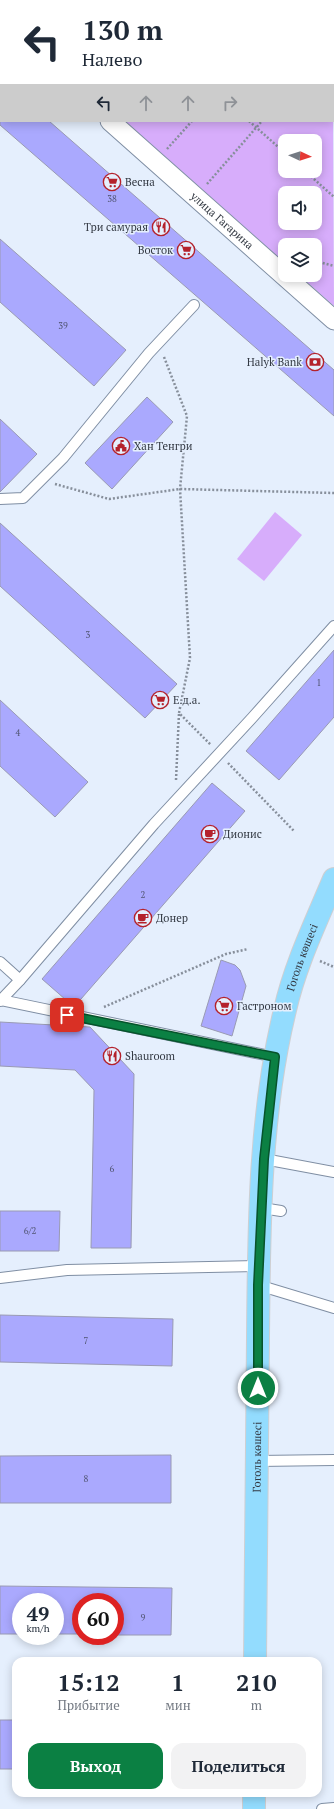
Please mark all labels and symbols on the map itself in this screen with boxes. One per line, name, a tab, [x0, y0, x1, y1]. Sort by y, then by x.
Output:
north arrow	[278, 134, 322, 178]
supermarket icon: Весна	[102, 172, 122, 192]
place label: Весна	[125, 175, 155, 189]
street label: улица Гагарина	[187, 188, 257, 253]
house number: 38	[107, 193, 117, 205]
restaurant icon: Три самурая	[151, 217, 171, 237]
place label: Три самурая	[84, 220, 148, 234]
supermarket icon: Восток	[176, 240, 196, 260]
place label: Восток	[138, 243, 173, 257]
house number: 39	[58, 320, 68, 332]
bank icon: Halyk Bank	[305, 352, 325, 372]
place label: Halyk Bank	[247, 355, 302, 369]
public building icon: Хан Тенгри	[111, 436, 131, 456]
place label: Хан Тенгри	[134, 439, 193, 453]
house number: 3	[86, 629, 91, 641]
house number: 1	[317, 677, 321, 689]
supermarket icon: Е.д.а.	[150, 690, 170, 710]
place label: Е.д.а.	[173, 693, 200, 707]
house number: 4	[16, 727, 21, 739]
cafe icon: Дионис	[200, 824, 220, 844]
place label: Дионис	[223, 827, 262, 841]
house number: 2	[141, 889, 146, 901]
cafe icon: Донер	[133, 908, 153, 928]
place label: Донер	[156, 911, 188, 925]
street label: Гоголь көшесі	[283, 922, 321, 993]
supermarket icon: Гастроном	[214, 996, 234, 1016]
pin	[50, 998, 84, 1032]
place label: Гастроном	[237, 999, 291, 1013]
restaurant icon: Shauroom	[102, 1046, 122, 1066]
place label: Shauroom	[125, 1049, 176, 1063]
house number: 6	[110, 1163, 115, 1175]
house number: 6/2	[24, 1225, 37, 1237]
house number: 7	[84, 1335, 89, 1347]
position arrow	[237, 1367, 279, 1409]
street label: Гоголь көшесі	[250, 1422, 264, 1493]
house number: 8	[84, 1473, 89, 1485]
speed limit sign: 60	[72, 1593, 124, 1645]
house number: 9	[141, 1612, 146, 1624]

